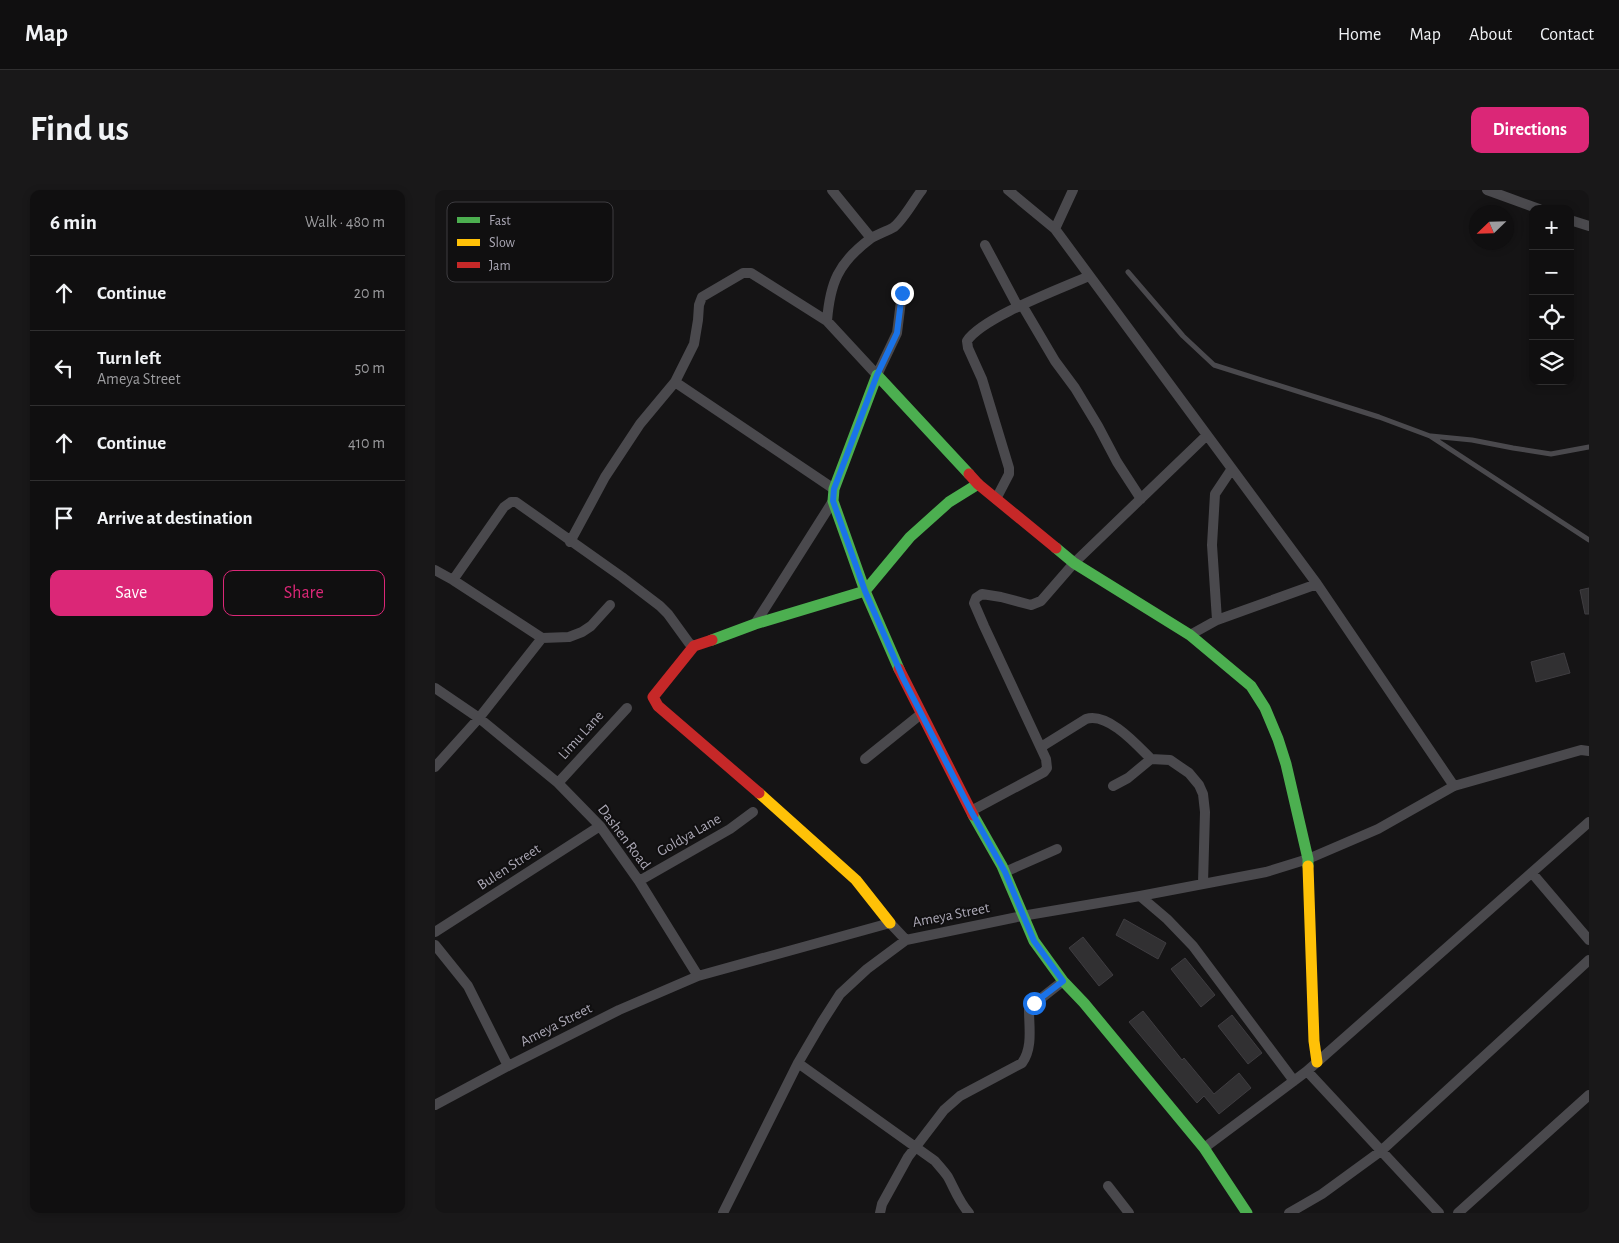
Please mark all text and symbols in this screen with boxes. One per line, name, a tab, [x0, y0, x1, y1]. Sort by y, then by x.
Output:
text: Map	[25, 22, 68, 46]
text: Home	[1338, 26, 1381, 44]
text: Map	[1409, 26, 1441, 44]
text: About	[1469, 26, 1512, 44]
text: Contact	[1540, 26, 1594, 44]
button: Directions	[1471, 107, 1589, 153]
text: Find us	[30, 112, 129, 147]
legend	[447, 202, 613, 282]
north arrow	[1469, 205, 1514, 250]
map controls	[1529, 205, 1574, 385]
button: +	[1529, 205, 1574, 250]
text: 6 min	[50, 212, 97, 233]
text: Walk · 480 m	[305, 214, 385, 230]
text: Fast	[489, 214, 511, 228]
text: Slow	[489, 236, 516, 250]
button: −	[1529, 250, 1574, 295]
text: Jam	[489, 259, 511, 273]
icon: ahead	[50, 279, 78, 307]
route end	[891, 282, 914, 305]
text: Continue	[97, 284, 166, 303]
text: 20 m	[354, 285, 385, 301]
button: locate	[1529, 295, 1574, 340]
button: layers	[1529, 340, 1574, 385]
text: Turn left	[97, 349, 161, 368]
icon: left	[50, 354, 78, 382]
text: 50 m	[354, 360, 385, 376]
text: Ameya Street	[97, 371, 181, 387]
icon: ahead	[50, 429, 78, 457]
text: Continue	[97, 434, 166, 453]
text: 410 m	[348, 435, 385, 451]
icon: arrive	[50, 504, 78, 532]
text: Arrive at destination	[97, 509, 253, 528]
button: Save	[50, 570, 213, 616]
button: Share	[223, 570, 385, 616]
street label: Limu Lane	[555, 708, 607, 762]
street label: Dashen Road	[595, 802, 653, 872]
street label: Goldya Lane	[655, 811, 723, 859]
street label: Bulen Street	[475, 841, 543, 893]
street label: Ameya Street	[911, 900, 991, 930]
route start	[1023, 992, 1046, 1015]
street label: Ameya Street	[518, 1000, 594, 1049]

